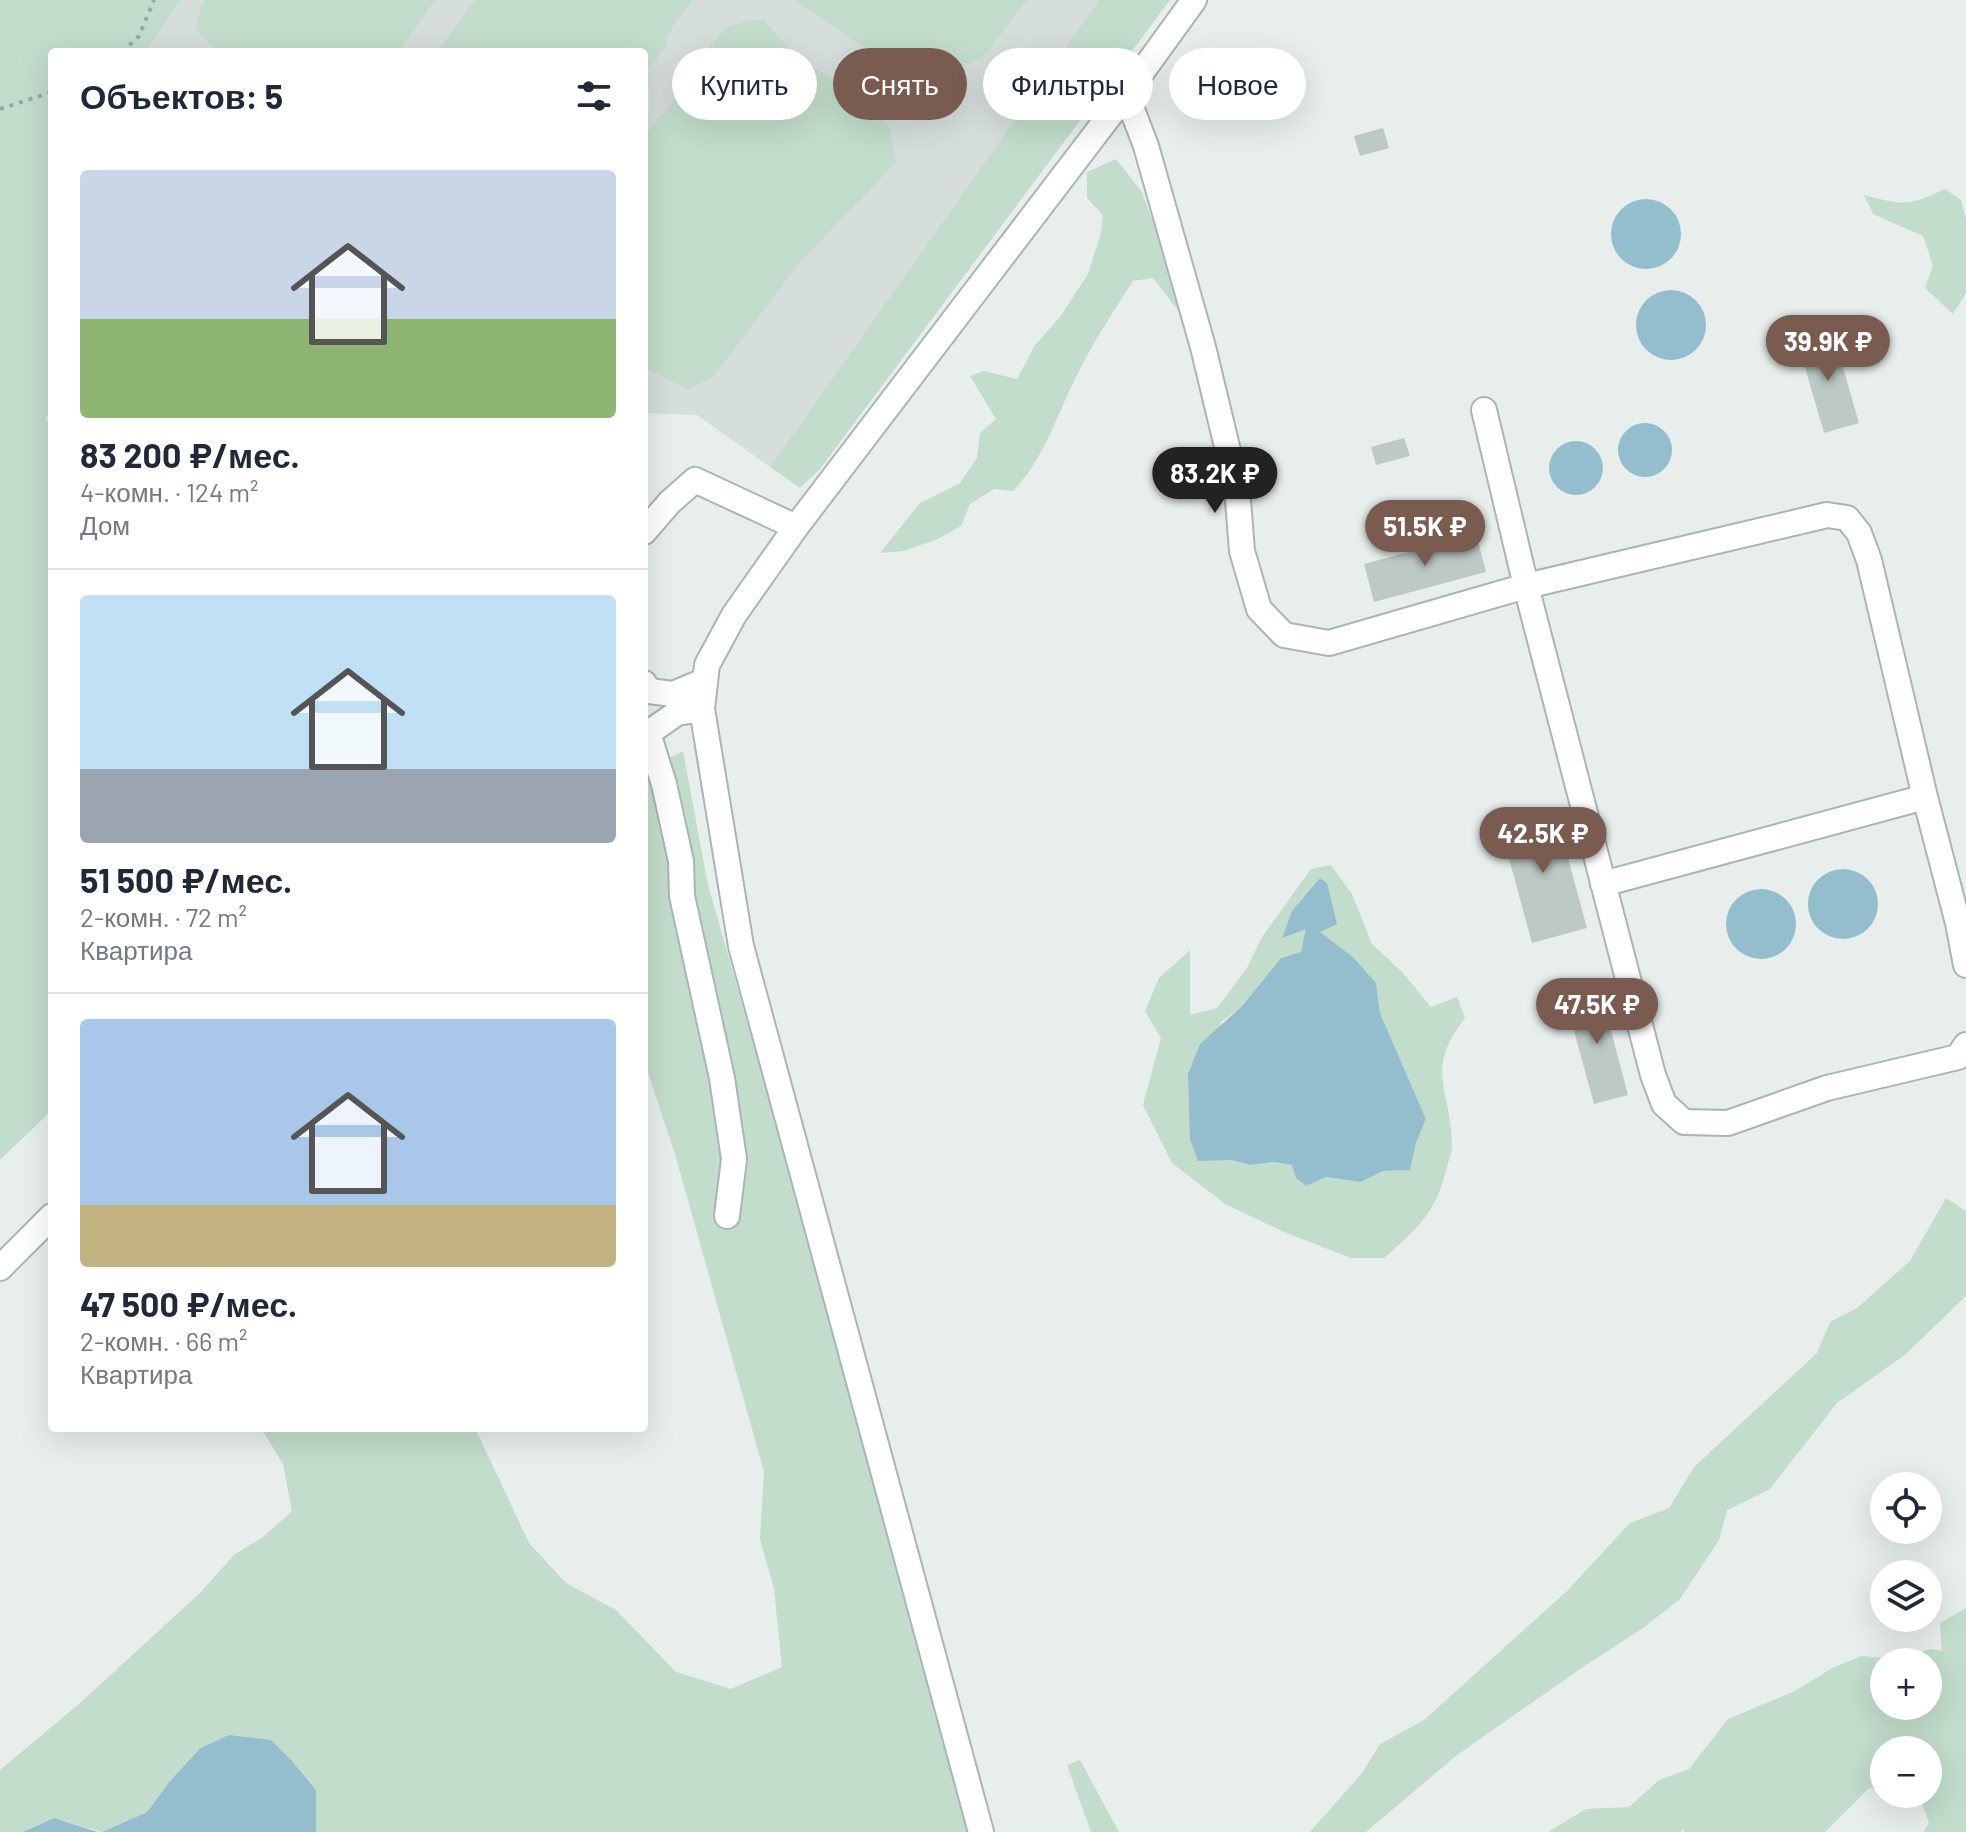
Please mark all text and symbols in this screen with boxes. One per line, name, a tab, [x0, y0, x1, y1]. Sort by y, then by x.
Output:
chip: Купить	[672, 48, 817, 120]
chip: Снять	[833, 48, 967, 120]
chip: Фильтры	[983, 48, 1153, 120]
chip: Новое	[1169, 48, 1306, 120]
icon: filters	[572, 74, 616, 118]
text: Объектов: 5	[80, 75, 283, 116]
icon: home	[276, 222, 420, 366]
pin: 39.9K ₽	[1754, 315, 1902, 383]
text: 39.9K ₽	[1784, 325, 1872, 356]
text: 83 200 ₽/мес.	[80, 434, 300, 475]
pin: 83.2K ₽	[1141, 447, 1289, 515]
text: 83.2K ₽	[1170, 457, 1260, 488]
text: 4-комн. · 124 m²	[80, 476, 259, 507]
pin: 51.5K ₽	[1351, 500, 1499, 568]
text: Дом	[80, 509, 130, 540]
text: 51.5K ₽	[1383, 510, 1467, 541]
icon: home	[276, 647, 420, 791]
pin: 42.5K ₽	[1469, 807, 1617, 875]
text: 42.5K ₽	[1497, 817, 1589, 848]
text: 51 500 ₽/мес.	[80, 859, 292, 900]
text: 2-комн. · 72 m²	[80, 901, 247, 932]
text: Квартира	[80, 934, 192, 965]
pin: 47.5K ₽	[1523, 978, 1671, 1046]
text: 47.5K ₽	[1554, 988, 1640, 1019]
icon: home	[276, 1071, 420, 1215]
text: 47 500 ₽/мес.	[80, 1283, 297, 1324]
text: 2-комн. · 66 m²	[80, 1325, 248, 1356]
text: Квартира	[80, 1358, 192, 1389]
map controls	[1870, 1472, 1942, 1808]
button: locate	[1870, 1472, 1942, 1544]
button: layers	[1870, 1560, 1942, 1632]
button: +	[1870, 1648, 1942, 1720]
button: −	[1870, 1736, 1942, 1808]

